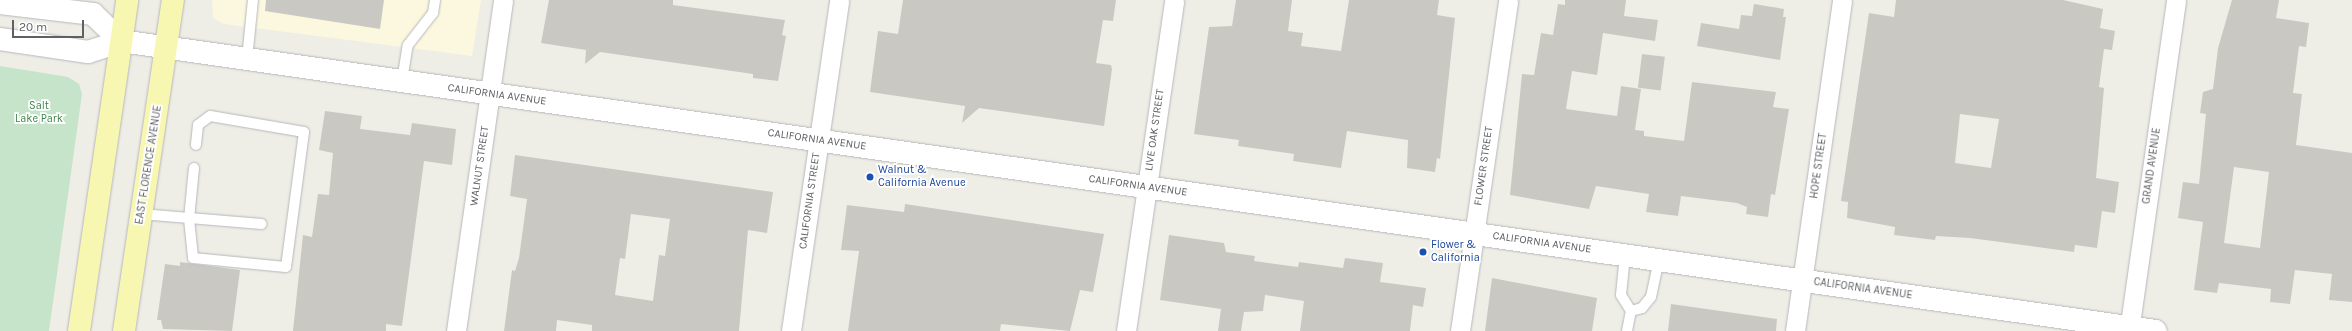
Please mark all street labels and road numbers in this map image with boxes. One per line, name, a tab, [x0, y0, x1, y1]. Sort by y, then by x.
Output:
street label: CALIFORNIA AVENUE	[447, 82, 547, 108]
street label: LIVE OAK STREET	[1143, 88, 1167, 172]
street label: EAST FLORENCE AVENUE	[133, 104, 165, 226]
street label: WALNUT STREET	[468, 125, 492, 207]
street label: FLOWER STREET	[1472, 125, 1496, 207]
street label: CALIFORNIA AVENUE	[767, 127, 867, 153]
street label: GRAND AVENUE	[2140, 127, 2164, 205]
street label: HOPE STREET	[1808, 132, 1830, 200]
street label: CALIFORNIA STREET	[797, 152, 823, 250]
street label: CALIFORNIA AVENUE	[1088, 173, 1188, 199]
street label: CALIFORNIA AVENUE	[1492, 230, 1592, 256]
street label: CALIFORNIA AVENUE	[1813, 276, 1913, 302]

